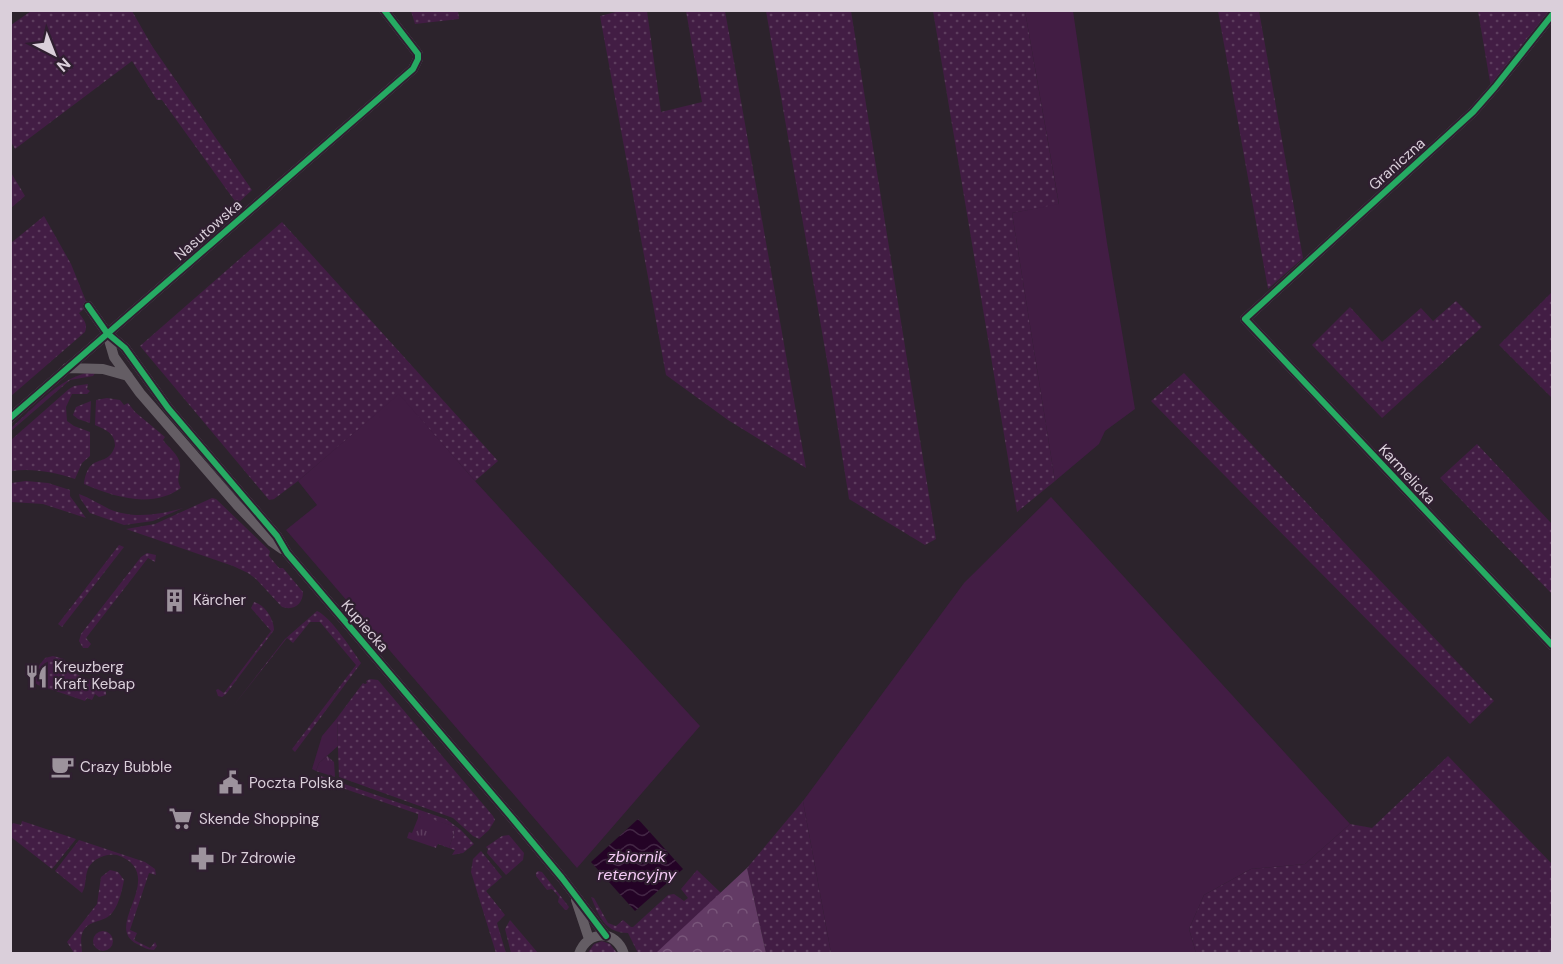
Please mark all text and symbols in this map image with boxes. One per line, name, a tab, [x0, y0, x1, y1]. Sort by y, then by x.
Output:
north arrow	[24, 24, 84, 84]
text: N	[52, 53, 75, 76]
street label: Graniczna	[1364, 133, 1430, 195]
street label: Nasutowska	[170, 195, 246, 265]
street label: Karmelicka	[1374, 440, 1440, 508]
building icon: Kärcher	[162, 587, 188, 613]
place label: Kärcher	[193, 590, 247, 610]
street label: Kupiecka	[337, 596, 393, 656]
place label: Kreuzberg Kraft Kebap	[54, 657, 135, 694]
restaurant icon: Kreuzberg Kraft Kebap	[23, 663, 49, 689]
cafe icon: Crazy Bubble	[49, 754, 75, 780]
place label: Crazy Bubble	[80, 757, 172, 777]
public building icon: Poczta Polska	[218, 770, 244, 796]
place label: Poczta Polska	[249, 773, 343, 793]
supermarket icon: Skende Shopping	[168, 806, 194, 832]
place label: Skende Shopping	[199, 809, 319, 829]
pharmacy icon: Dr Zdrowie	[190, 845, 216, 871]
water label: zbiornik retencyjny	[598, 846, 678, 885]
place label: Dr Zdrowie	[221, 848, 296, 868]

